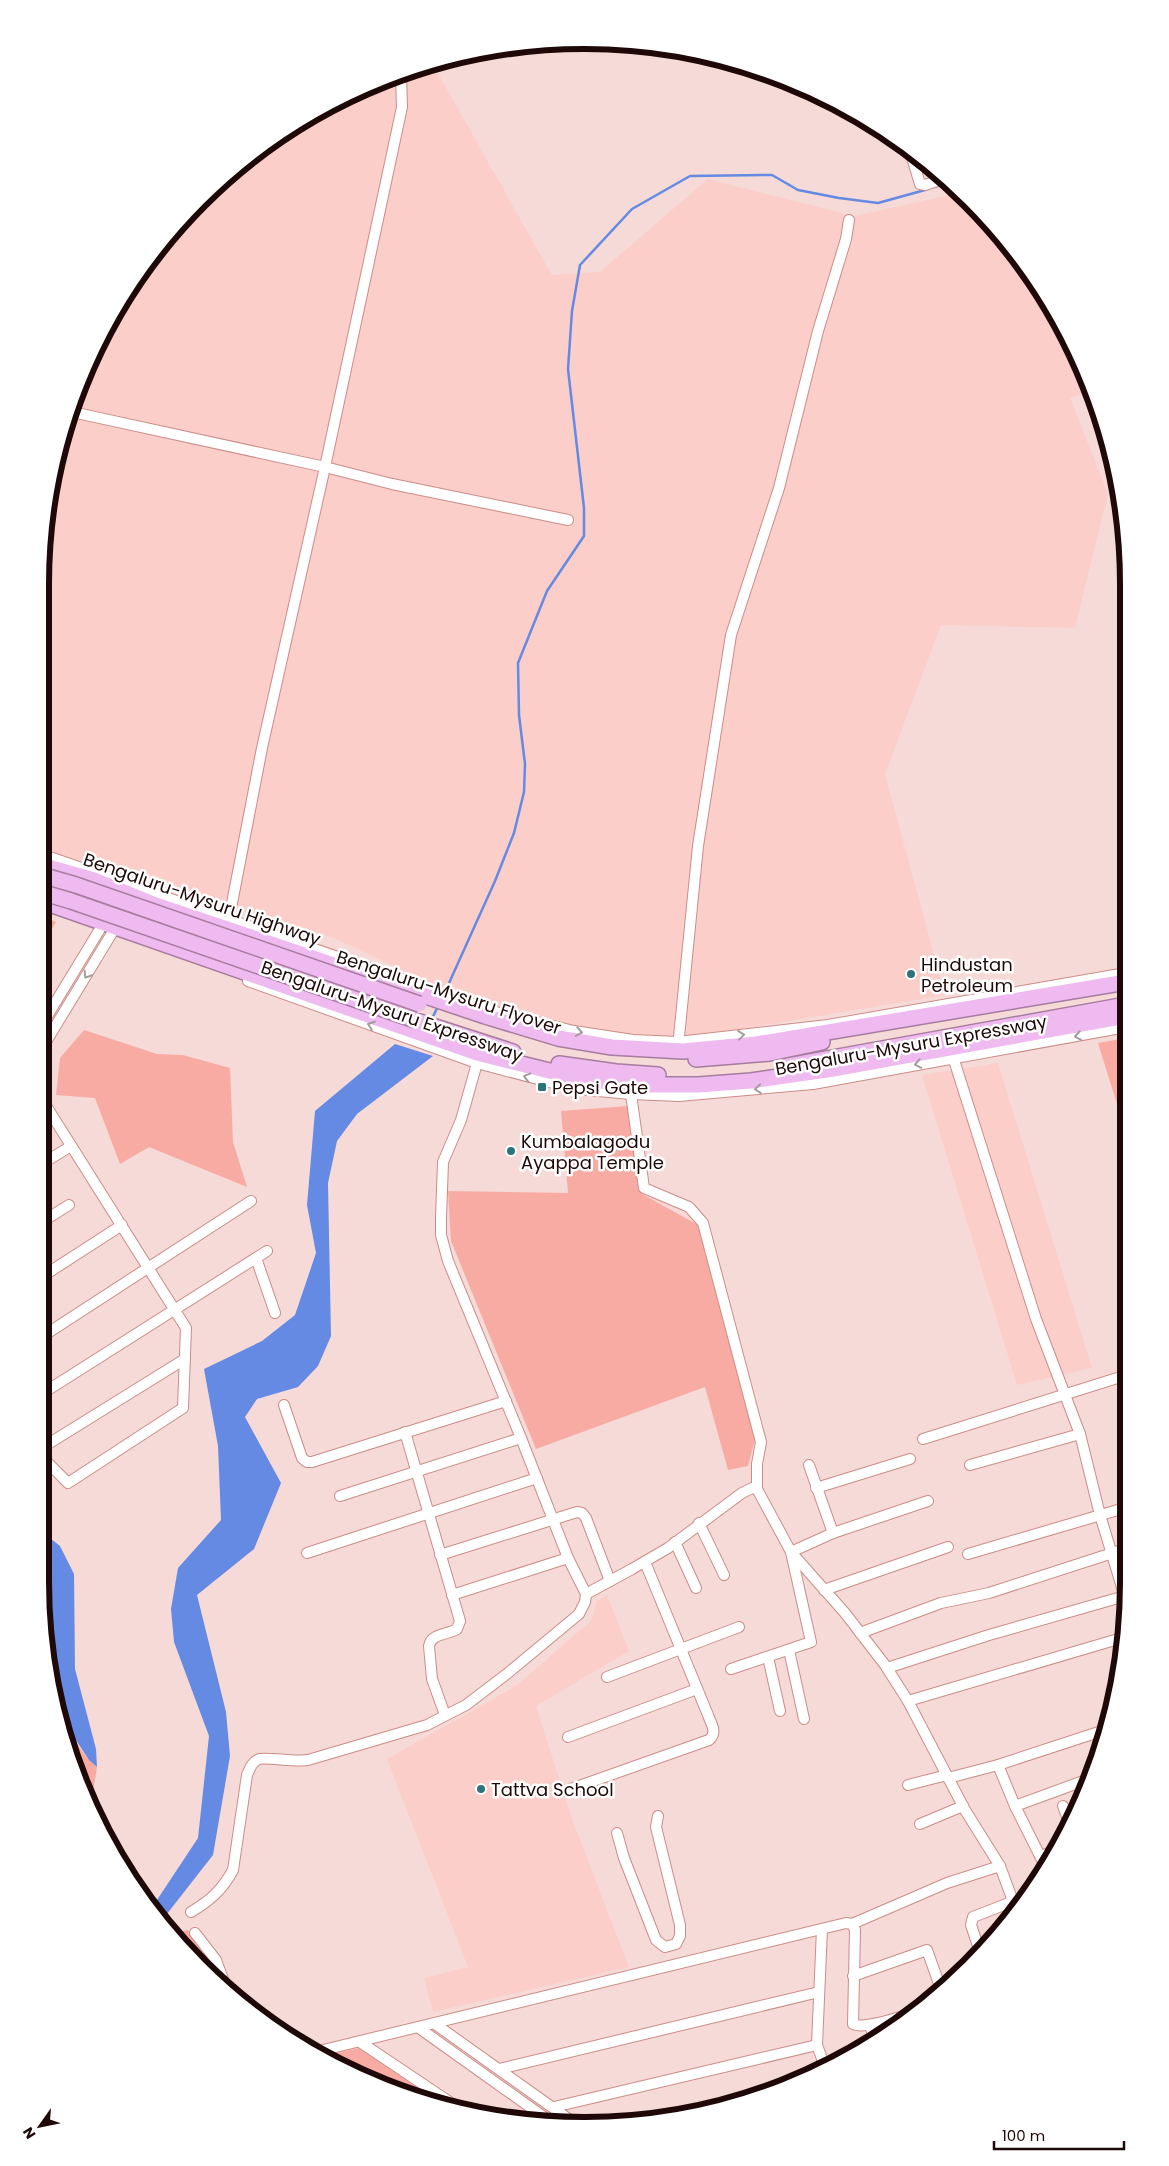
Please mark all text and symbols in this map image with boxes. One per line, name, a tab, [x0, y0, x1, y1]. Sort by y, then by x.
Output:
street label: Bengaluru-Mysuru Highway	[80, 847, 324, 951]
street label: Bengaluru-Mysuru Flyover	[333, 944, 565, 1040]
place label: Hindustan Petroleum	[921, 952, 1013, 998]
street label: Bengaluru-Mysuru Expressway	[258, 954, 526, 1068]
marker: Hindustan Petroleum	[905, 968, 917, 980]
one-way arrow	[83, 969, 93, 978]
street label: Bengaluru-Mysuru Expressway	[773, 1009, 1049, 1081]
one-way arrow	[367, 1021, 376, 1031]
one-way arrow	[576, 1026, 584, 1037]
one-way arrow	[737, 1030, 745, 1041]
one-way arrow	[1074, 1031, 1083, 1041]
one-way arrow	[914, 1058, 923, 1069]
one-way arrow	[524, 1072, 532, 1082]
place label: Pepsi Gate	[552, 1075, 648, 1100]
marker: Pepsi Gate	[536, 1081, 548, 1093]
one-way arrow	[753, 1083, 761, 1094]
place label: Kumbalagodu Ayappa Temple	[521, 1129, 664, 1175]
marker: Kumbalagodu Ayappa Temple	[505, 1145, 517, 1157]
place label: Tattva School	[491, 1777, 614, 1802]
marker: Tattva School	[475, 1783, 487, 1795]
north arrow	[15, 2101, 65, 2151]
scale bar	[994, 2118, 1124, 2150]
text: N	[18, 2123, 40, 2143]
text: 100 m	[1002, 2125, 1045, 2146]

